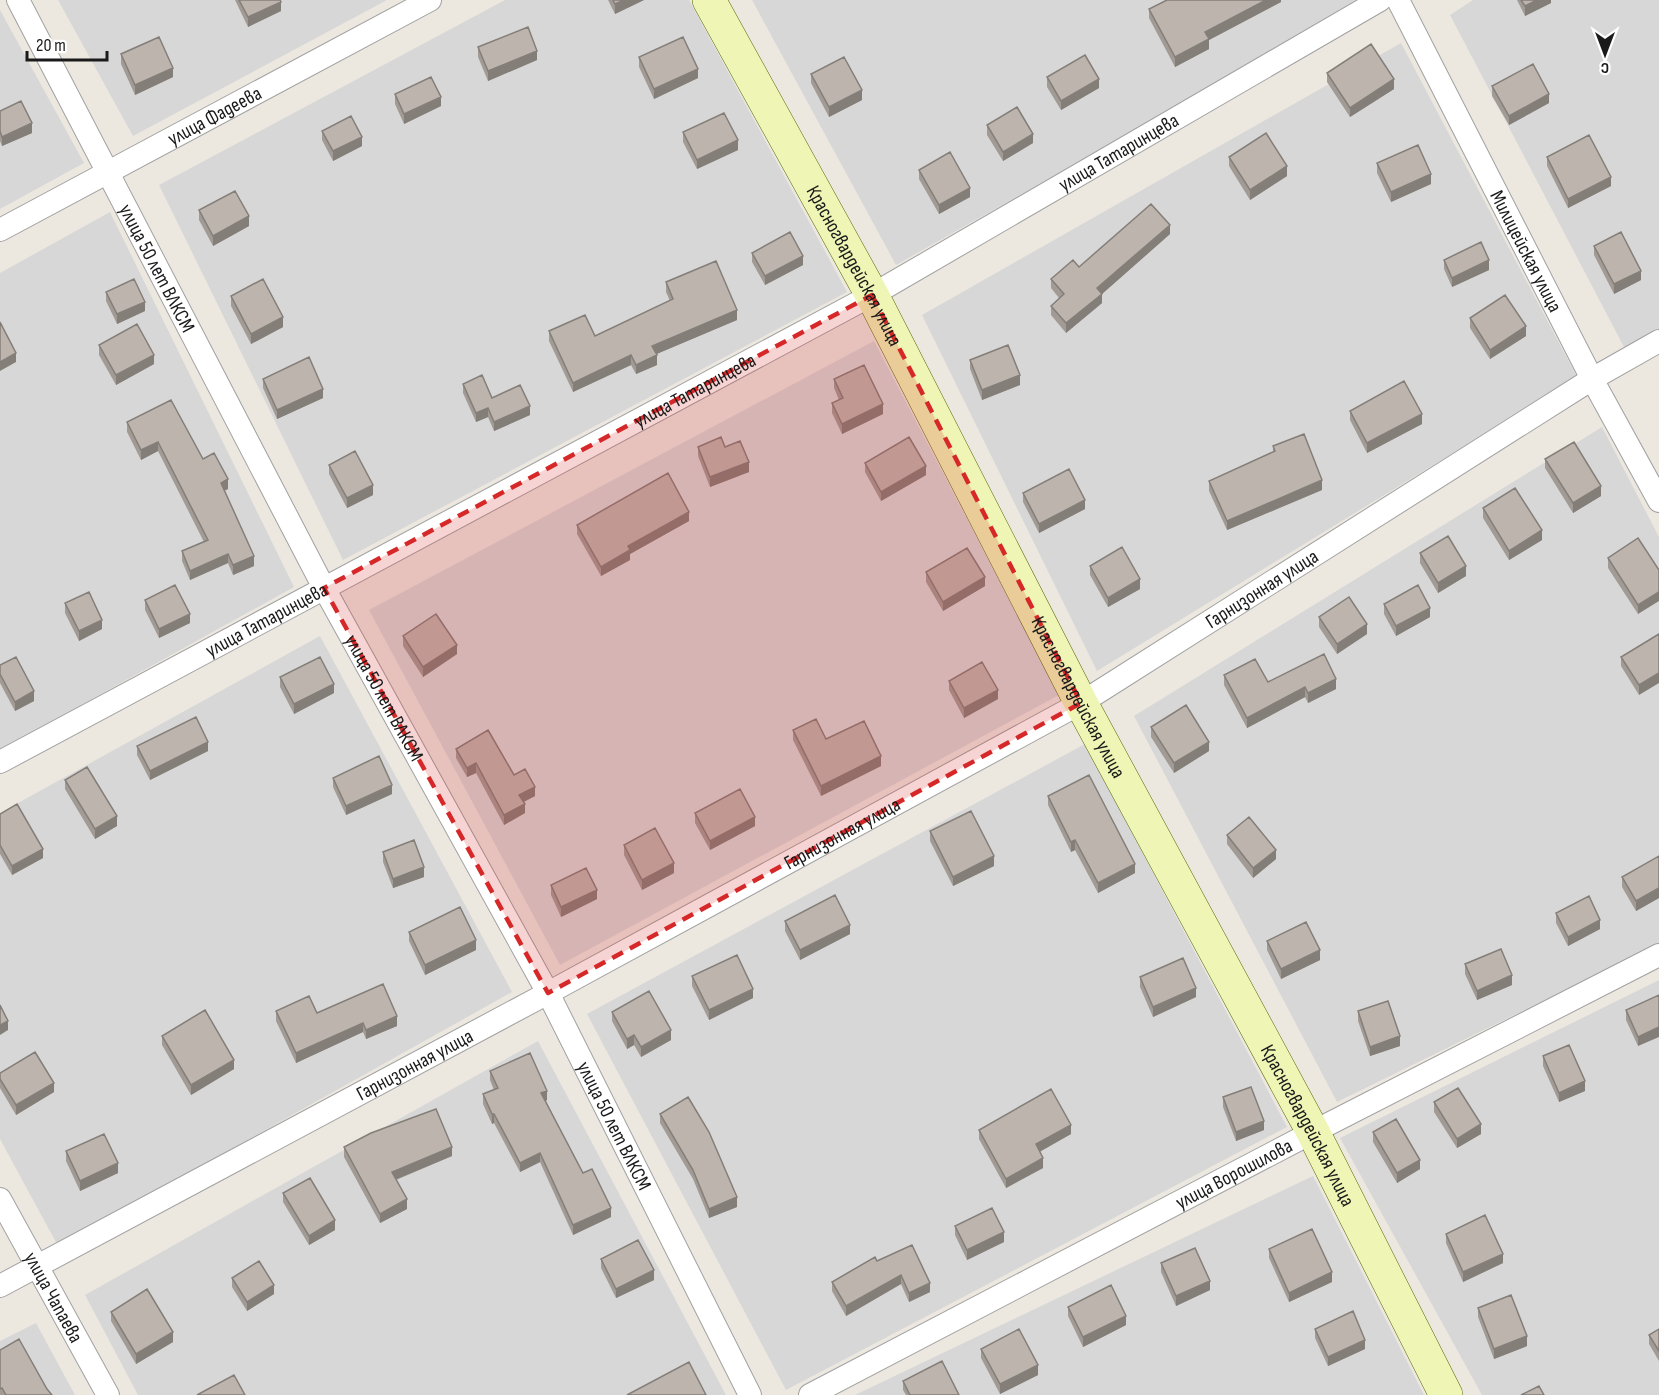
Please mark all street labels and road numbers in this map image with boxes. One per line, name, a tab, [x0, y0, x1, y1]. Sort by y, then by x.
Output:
street label: улица Фадеева	[164, 81, 266, 151]
street label: улица Татаринцева	[1054, 109, 1183, 197]
street label: Красногвардейская улица	[801, 181, 907, 350]
street label: Милицейская улица	[1484, 187, 1567, 316]
street label: улица 50 лет ВЛКСМ	[113, 200, 200, 336]
street label: улица Татаринцева	[630, 348, 760, 433]
street label: Гарнизонная улица	[1201, 545, 1323, 634]
street label: улица Татаринцева	[202, 578, 332, 663]
street label: Красногвардейская улица	[1026, 613, 1130, 782]
street label: улица 50 лет ВЛКСМ	[339, 630, 428, 766]
street label: Гарнизонная улица	[780, 793, 905, 875]
street label: Гарнизонная улица	[353, 1024, 477, 1106]
street label: Красногвардейская улица	[1255, 1041, 1360, 1211]
street label: улица 50 лет ВЛКСМ	[571, 1058, 656, 1194]
street label: улица Ворошилова	[1172, 1134, 1297, 1215]
street label: улица Чапаева	[19, 1248, 88, 1347]

